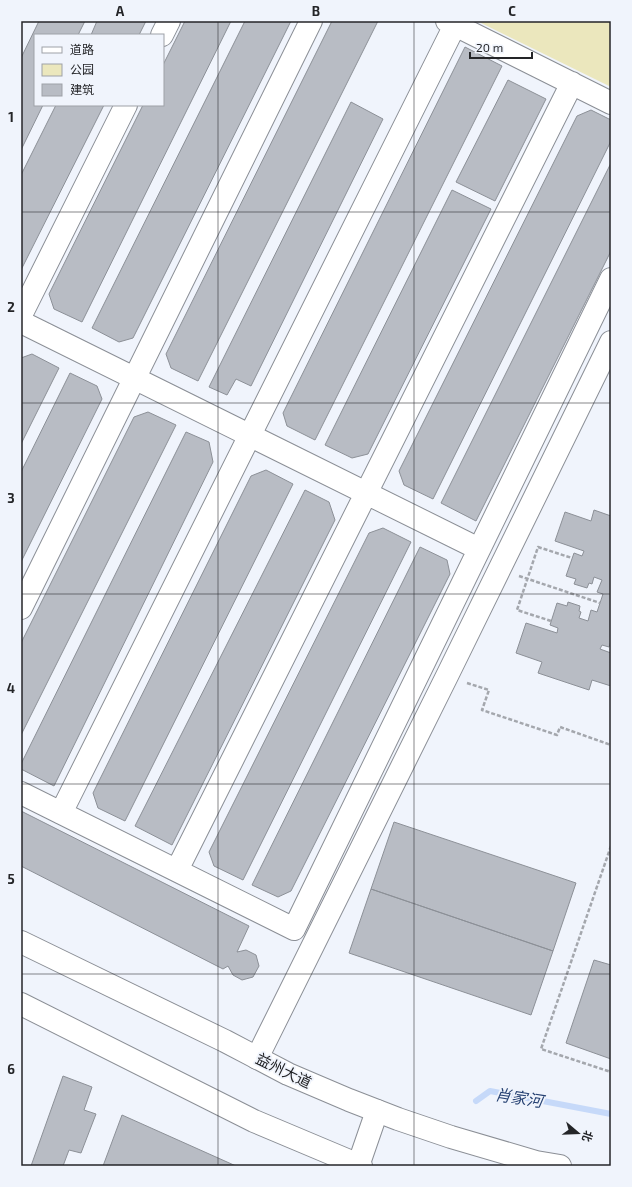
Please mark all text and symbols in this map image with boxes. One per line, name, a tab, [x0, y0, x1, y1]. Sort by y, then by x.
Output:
text: A	[116, 3, 125, 19]
text: B	[312, 3, 320, 19]
text: C	[508, 3, 516, 19]
legend	[34, 34, 164, 106]
scale bar	[470, 34, 532, 60]
text: 20 m	[476, 40, 503, 54]
text: 道路	[70, 42, 94, 56]
text: 公园	[70, 62, 94, 76]
text: 建筑	[70, 82, 94, 96]
text: 1	[8, 109, 14, 125]
text: 2	[7, 299, 15, 315]
text: 3	[7, 490, 15, 506]
text: 4	[7, 680, 15, 696]
text: 5	[7, 871, 15, 887]
street label: 益州大道	[253, 1049, 315, 1091]
text: 6	[7, 1061, 15, 1077]
water label: 肖家河	[494, 1084, 547, 1111]
north arrow	[558, 1113, 598, 1153]
text: 北	[580, 1129, 596, 1144]

